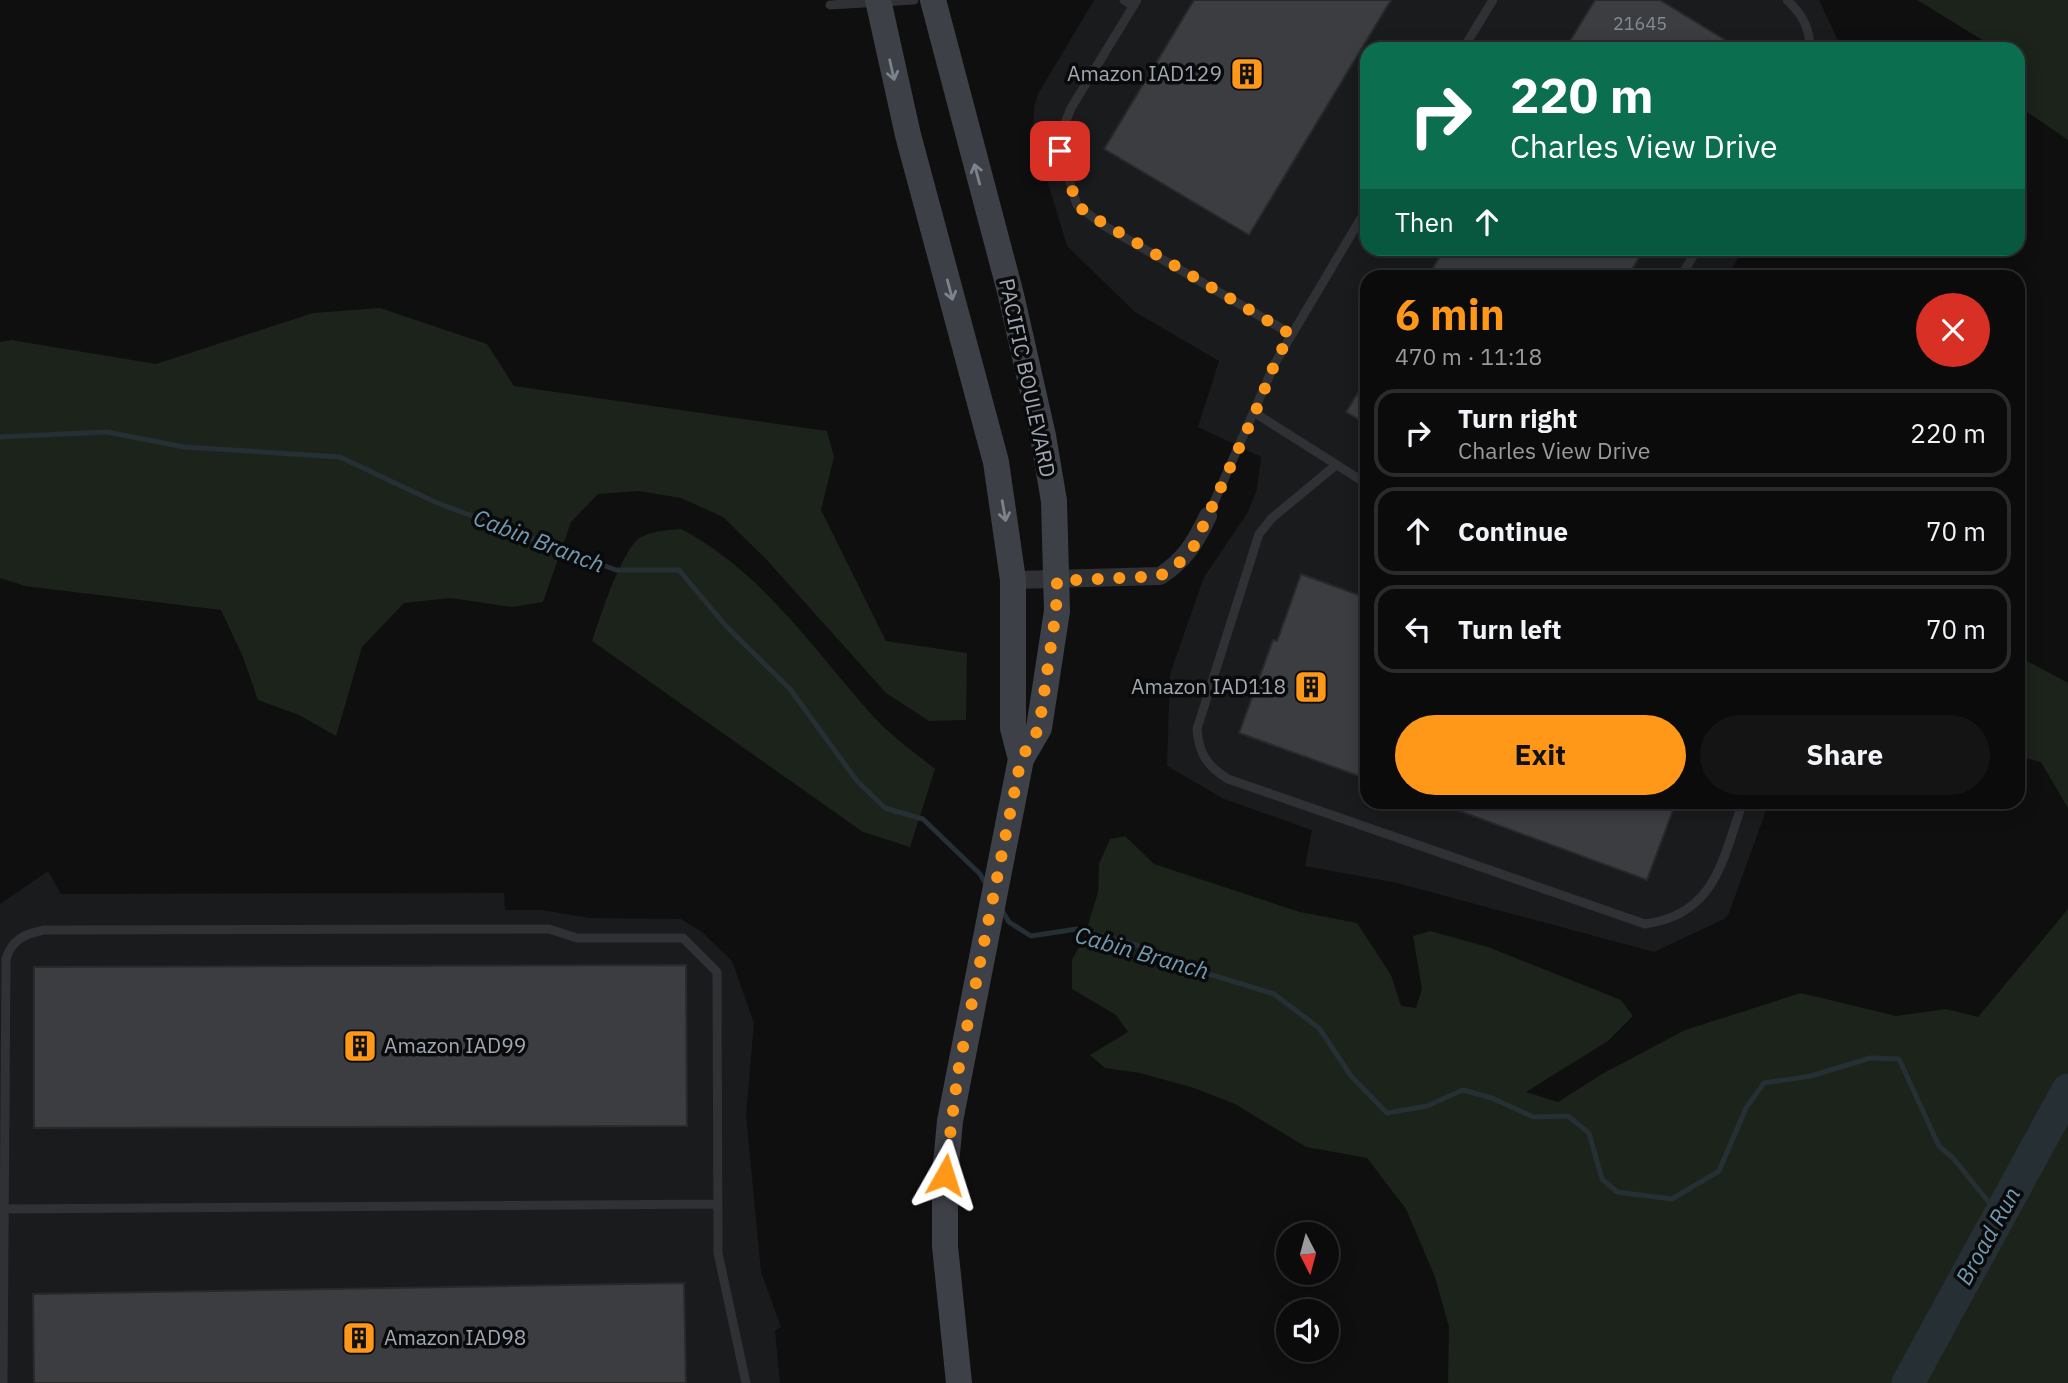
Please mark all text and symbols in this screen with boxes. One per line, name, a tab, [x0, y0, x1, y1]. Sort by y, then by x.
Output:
house number: 21645	[1613, 12, 1667, 35]
building icon: Amazon IAD129	[1228, 55, 1266, 93]
one-way arrow	[886, 58, 899, 81]
place label: Amazon IAD129	[1067, 59, 1222, 87]
text: 220 m	[1510, 63, 1654, 126]
icon: right	[1395, 70, 1486, 161]
pin	[1030, 121, 1090, 181]
text: Charles View Drive	[1510, 125, 1778, 167]
icon: arrive	[1041, 132, 1079, 170]
one-way arrow	[970, 163, 983, 186]
icon: ahead	[1468, 203, 1506, 241]
text: Then	[1395, 205, 1454, 239]
street label: PACIFIC BOULEVARD	[993, 276, 1063, 480]
one-way arrow	[944, 278, 957, 301]
text: 6 min	[1395, 287, 1505, 342]
button: close	[1916, 293, 1990, 367]
text: 470 m · 11:18	[1395, 341, 1542, 371]
text: Turn right	[1458, 401, 1577, 435]
icon: right	[1399, 414, 1437, 452]
text: 220 m	[1910, 416, 1986, 450]
text: Charles View Drive	[1458, 435, 1650, 465]
one-way arrow	[998, 499, 1011, 521]
water label: Cabin Branch	[470, 501, 609, 579]
icon: ahead	[1399, 512, 1437, 550]
text: Continue	[1458, 514, 1568, 548]
text: 70 m	[1926, 514, 1986, 548]
icon: left	[1399, 610, 1437, 648]
text: Turn left	[1458, 612, 1561, 646]
text: 70 m	[1926, 612, 1986, 646]
building icon: Amazon IAD118	[1292, 668, 1330, 706]
place label: Amazon IAD118	[1131, 672, 1286, 700]
button: Exit	[1395, 715, 1686, 795]
button: Share	[1700, 715, 1990, 795]
water label: Cabin Branch	[1072, 919, 1213, 985]
building icon: Amazon IAD99	[341, 1027, 379, 1065]
place label: Amazon IAD99	[384, 1031, 526, 1059]
position arrow	[908, 1138, 982, 1212]
water label: Broad Run	[1948, 1181, 2026, 1290]
north arrow	[1276, 1222, 1339, 1284]
map controls	[1276, 1222, 1339, 1362]
button: sound	[1276, 1299, 1339, 1362]
building icon: Amazon IAD98	[340, 1319, 378, 1357]
place label: Amazon IAD98	[384, 1323, 526, 1351]

